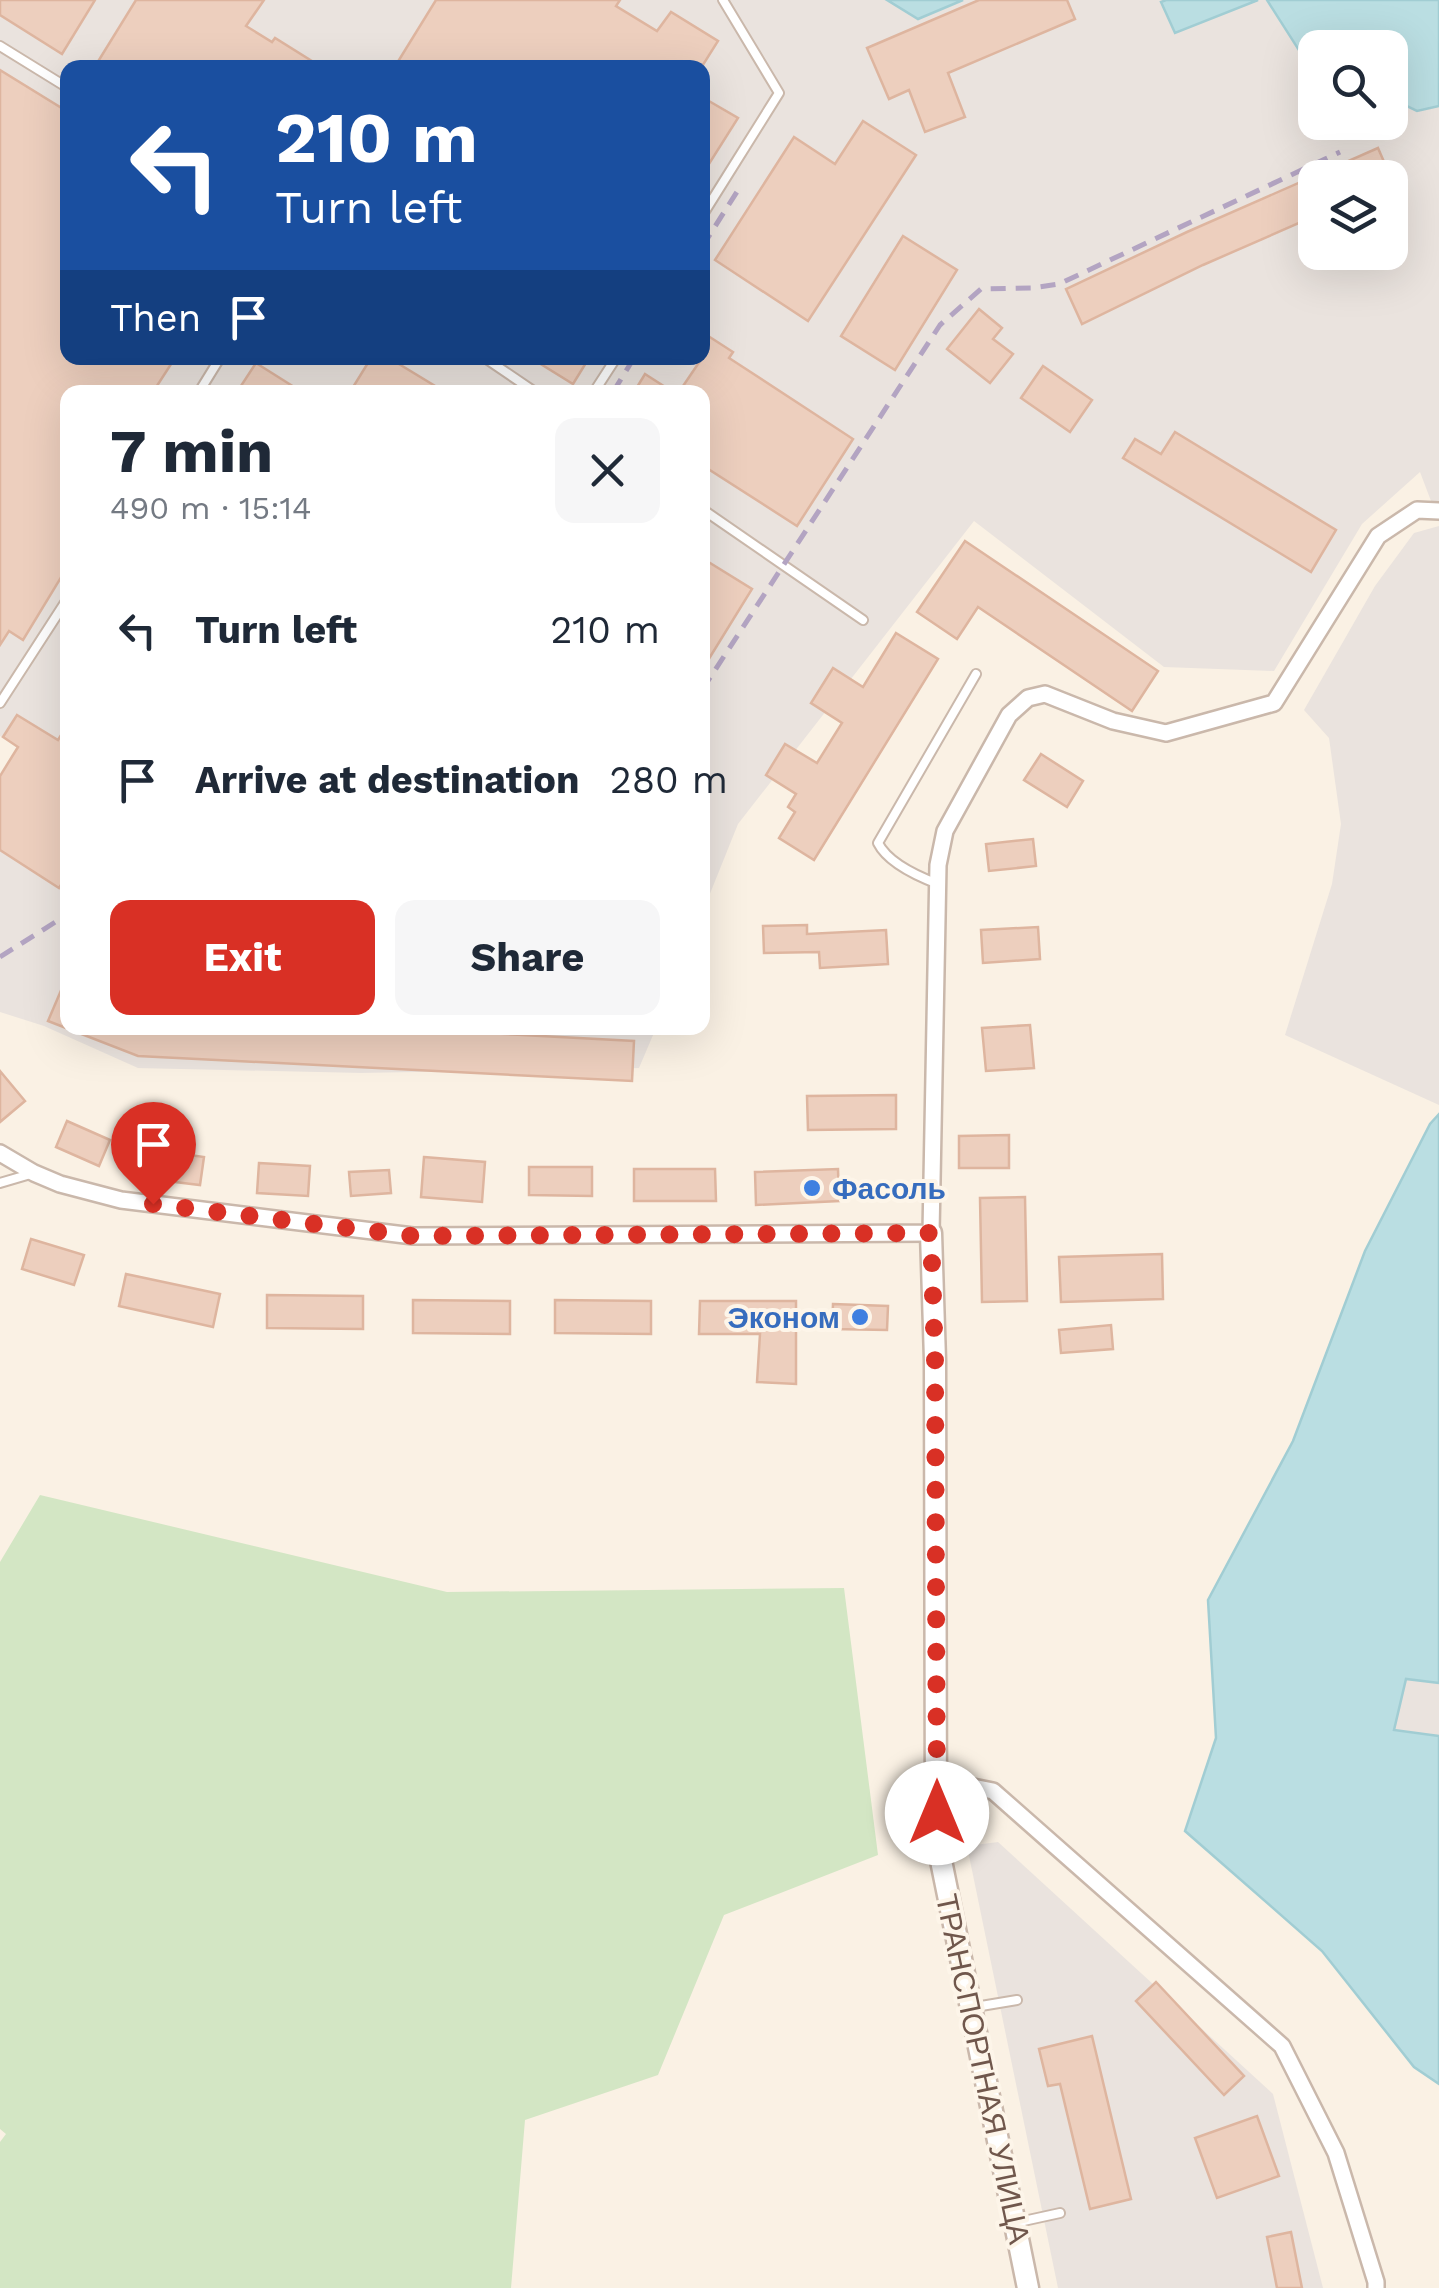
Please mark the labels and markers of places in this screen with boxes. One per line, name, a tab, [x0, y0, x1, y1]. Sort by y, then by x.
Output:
pin	[111, 1102, 196, 1205]
place label: Фасоль	[832, 1171, 946, 1206]
marker: Фасоль	[801, 1177, 823, 1199]
place label: Эконом	[727, 1300, 840, 1335]
marker: Эконом	[849, 1306, 871, 1328]

